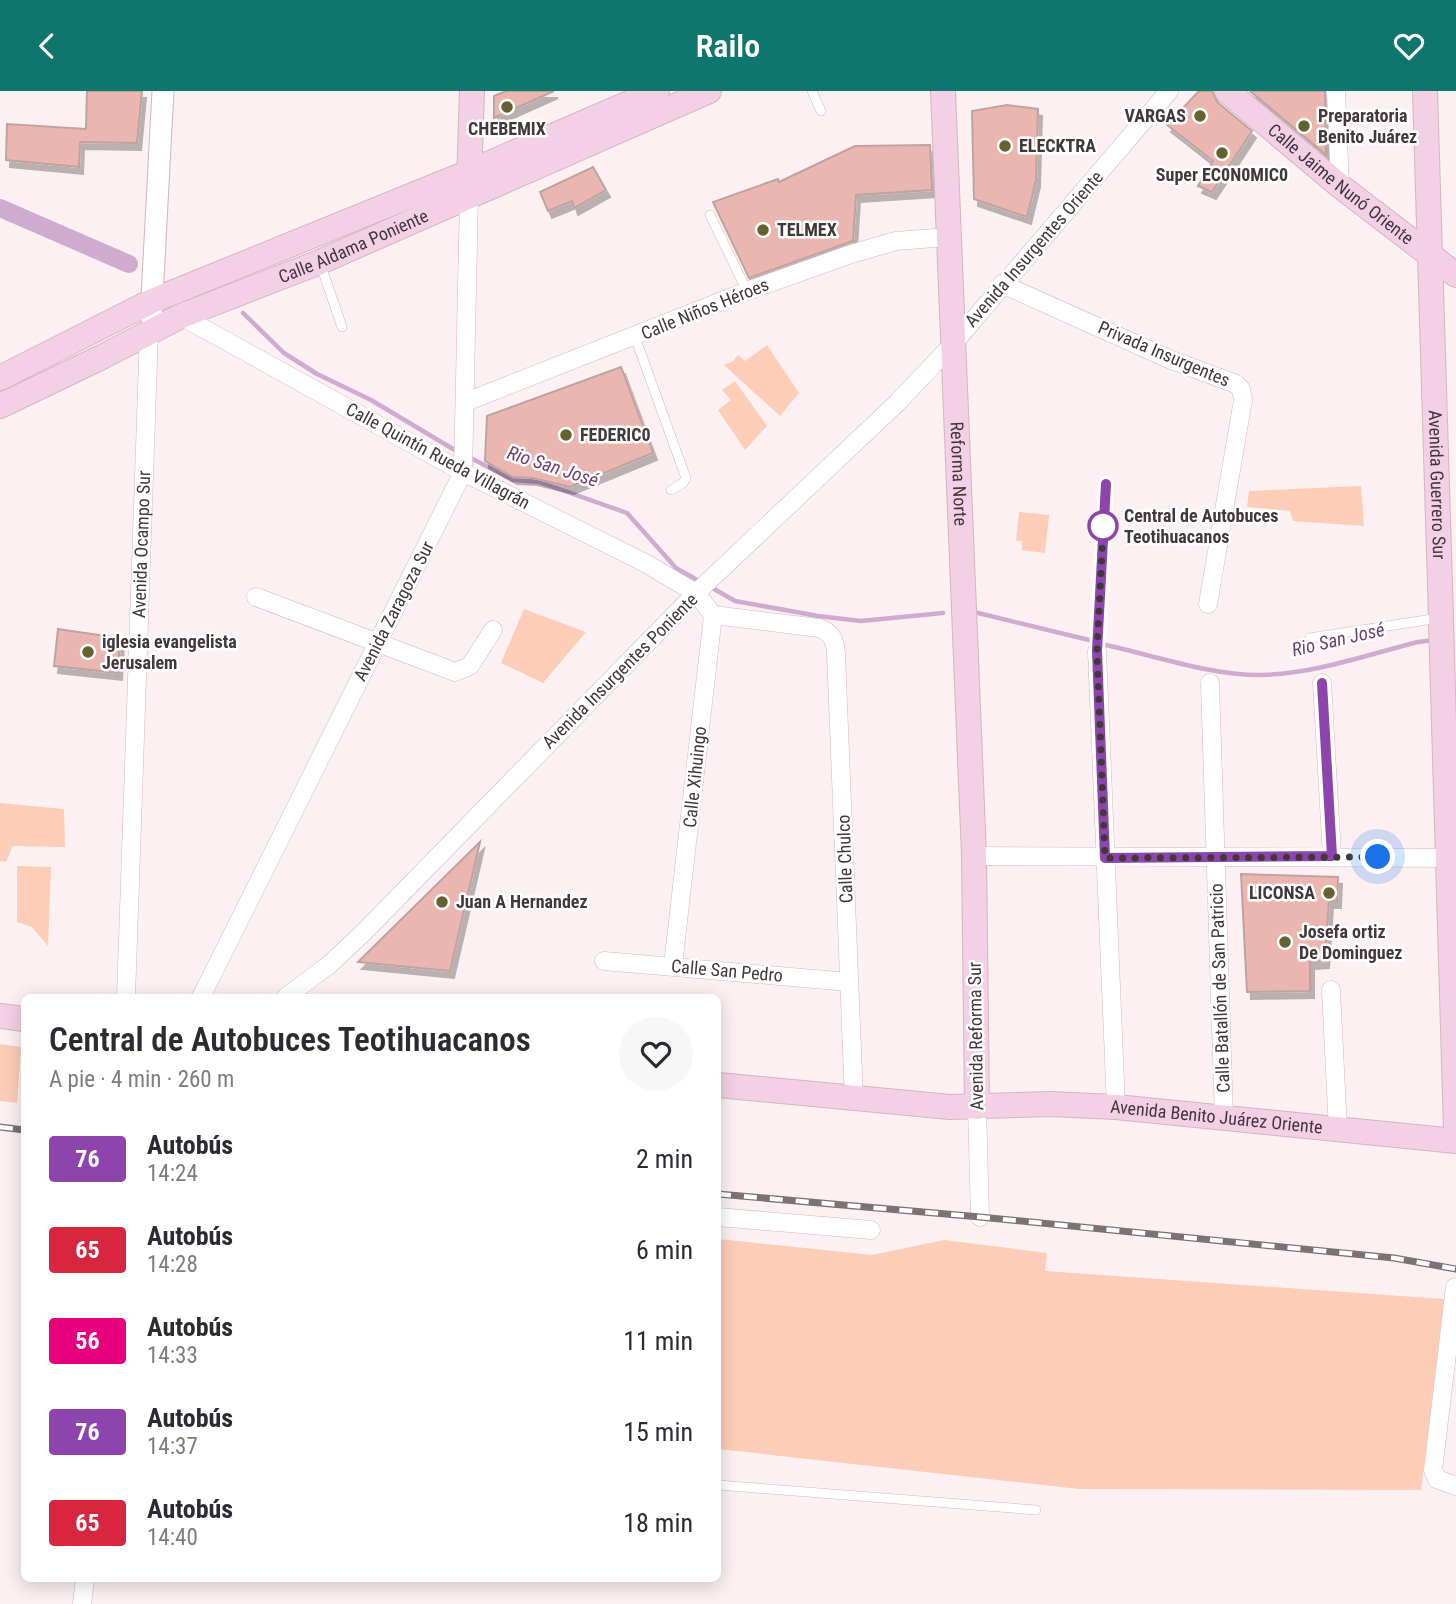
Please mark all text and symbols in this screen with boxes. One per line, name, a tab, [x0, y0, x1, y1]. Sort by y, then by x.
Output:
icon: back	[28, 27, 66, 65]
text: Railo	[696, 27, 760, 65]
icon: heart	[1390, 27, 1428, 65]
marker: CHEBEMIX	[499, 99, 515, 115]
place label: VARGAS	[1125, 105, 1186, 126]
place label: Preparatoria Benito Juárez	[1318, 105, 1417, 147]
marker: VARGAS	[1192, 108, 1208, 124]
place label: CHEBEMIX	[468, 118, 546, 139]
marker: Preparatoria Benito Juárez	[1296, 118, 1312, 134]
street label: Calle Jaime Nunó Oriente	[1264, 119, 1418, 248]
place label: ELECKTRA	[1019, 135, 1096, 156]
marker: ELECKTRA	[997, 138, 1013, 154]
marker: Super EC0N0MIC0	[1214, 145, 1230, 161]
place label: Super EC0N0MIC0	[1156, 164, 1288, 185]
street label: Avenida Insurgentes Oriente	[960, 167, 1107, 331]
street label: Calle Aldama Poniente	[275, 205, 431, 287]
place label: TELMEX	[777, 219, 837, 240]
marker: TELMEX	[755, 222, 771, 238]
street label: Calle Niños Héroes	[638, 273, 772, 344]
street label: Privada Insurgentes	[1095, 316, 1233, 391]
street label: Calle Quintín Rueda Villagrán	[343, 398, 534, 513]
street label: Avenida Guerrero Sur	[1425, 410, 1450, 560]
street label: Reforma Norte	[946, 421, 972, 526]
place label: FEDERIC0	[580, 424, 651, 445]
marker: FEDERIC0	[558, 427, 574, 443]
water label: Rio San José	[504, 441, 602, 492]
street label: Avenida Ocampo Sur	[128, 470, 154, 618]
place label: Central de Autobuces Teotihuacanos	[1124, 505, 1278, 547]
marker: Central de Autobuces Teotihuacanos	[1088, 511, 1118, 541]
street label: Avenida Zaragoza Sur	[349, 537, 438, 684]
street label: Avenida Insurgentes Poniente	[538, 589, 702, 753]
water label: Rio San José	[1290, 618, 1387, 661]
place label: iglesia evangelista Jerusalem	[102, 631, 237, 673]
marker: iglesia evangelista Jerusalem	[80, 644, 96, 660]
street label: Calle Xihuingo	[679, 725, 710, 829]
street label: Calle Chulco	[832, 814, 857, 904]
your location	[1360, 839, 1395, 874]
place label: LICONSA	[1249, 882, 1315, 903]
street label: Calle Batallón de San Patricio	[1205, 883, 1234, 1093]
marker: LICONSA	[1321, 885, 1337, 901]
place label: Juan A Hernandez	[456, 891, 588, 912]
marker: Juan A Hernandez	[434, 894, 450, 910]
place label: Josefa ortiz De Dominguez	[1299, 921, 1402, 963]
marker: Josefa ortiz De Dominguez	[1277, 934, 1293, 950]
street label: Calle San Pedro	[670, 955, 784, 986]
street label: Avenida Reforma Sur	[964, 961, 987, 1110]
button: heart	[619, 1017, 693, 1091]
text: Central de Autobuces Teotihuacanos	[49, 1020, 531, 1059]
text: A pie · 4 min · 260 m	[49, 1066, 234, 1093]
street label: Avenida Benito Juárez Oriente	[1110, 1096, 1324, 1138]
text: Autobús	[147, 1130, 233, 1160]
text: 2 min	[636, 1144, 693, 1174]
text: 76	[75, 1145, 100, 1173]
text: 14:24	[147, 1160, 198, 1187]
text: Autobús	[147, 1221, 233, 1251]
text: 6 min	[636, 1235, 693, 1265]
text: 65	[75, 1236, 100, 1264]
text: 14:28	[147, 1251, 198, 1278]
text: Autobús	[147, 1312, 233, 1342]
text: 11 min	[623, 1326, 693, 1356]
text: 56	[75, 1327, 100, 1355]
text: 14:33	[147, 1342, 198, 1369]
text: Autobús	[147, 1403, 233, 1433]
text: 15 min	[623, 1417, 693, 1447]
text: 76	[75, 1418, 100, 1446]
text: 14:37	[147, 1433, 198, 1460]
text: Autobús	[147, 1494, 233, 1524]
text: 18 min	[623, 1508, 693, 1538]
text: 65	[75, 1509, 100, 1537]
text: 14:40	[147, 1524, 198, 1551]

